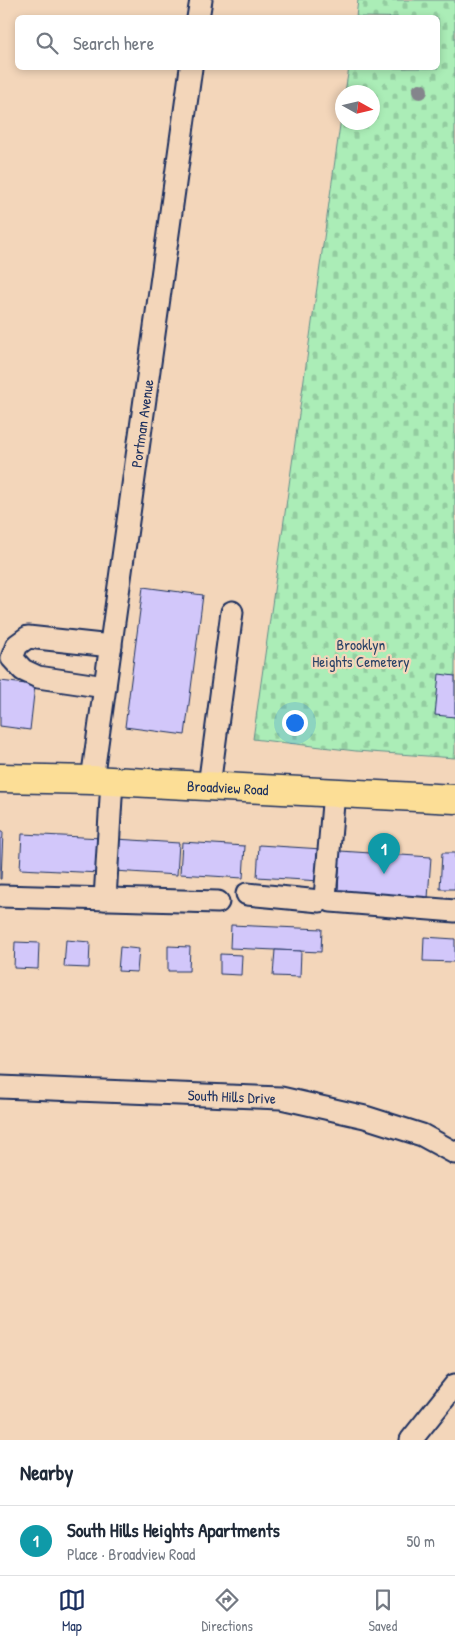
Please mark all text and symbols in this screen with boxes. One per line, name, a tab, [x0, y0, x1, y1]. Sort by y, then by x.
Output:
search box	[15, 15, 440, 70]
icon: search	[33, 29, 61, 57]
text: Search here	[73, 30, 154, 56]
north arrow	[335, 85, 380, 130]
street label: Portman Avenue	[125, 378, 158, 469]
park label: Brooklyn Heights Cemetery	[312, 634, 410, 672]
your location	[282, 710, 308, 736]
street label: Broadview Road	[187, 774, 269, 800]
pin: 1	[368, 833, 400, 874]
street label: South Hills Drive	[187, 1084, 276, 1108]
text: Nearby	[20, 1458, 73, 1487]
text: South Hills Heights Apartments	[67, 1517, 280, 1543]
text: 1	[33, 1530, 39, 1552]
text: 50 m	[407, 1530, 435, 1552]
text: Place · Broadview Road	[67, 1543, 195, 1565]
tab: Map	[58, 1586, 86, 1635]
tab: Directions	[201, 1586, 253, 1635]
tab: Saved	[369, 1586, 397, 1635]

